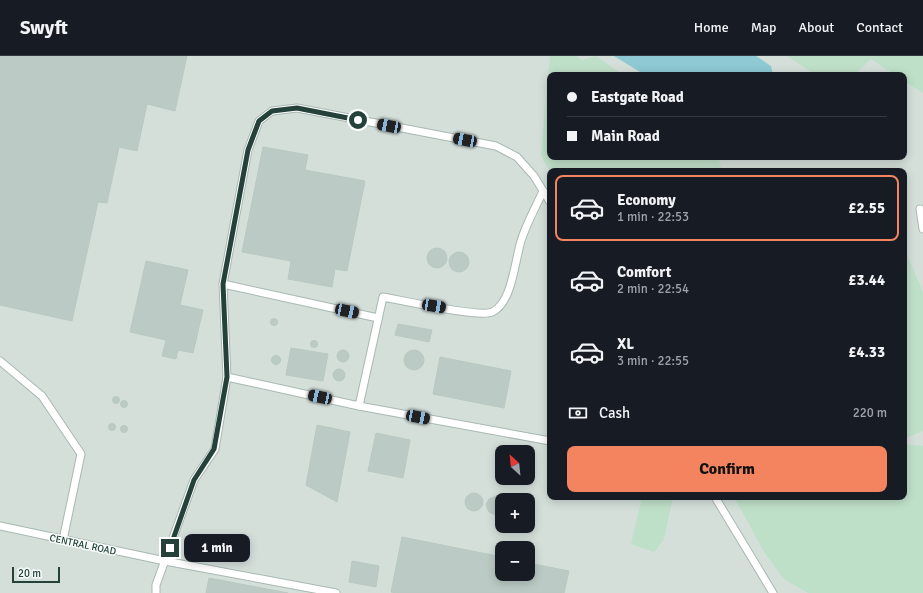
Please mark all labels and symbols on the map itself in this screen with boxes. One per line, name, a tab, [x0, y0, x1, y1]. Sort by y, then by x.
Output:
route start	[349, 111, 367, 129]
car	[376, 118, 402, 134]
car	[452, 132, 478, 148]
car	[421, 298, 447, 314]
car	[334, 303, 360, 319]
car	[307, 389, 333, 405]
car	[405, 409, 431, 425]
north arrow	[495, 445, 535, 485]
street label: CENTRAL ROAD	[48, 532, 117, 558]
callout: 1 min	[184, 534, 250, 562]
route end	[161, 539, 179, 557]
scale bar	[12, 565, 60, 584]

